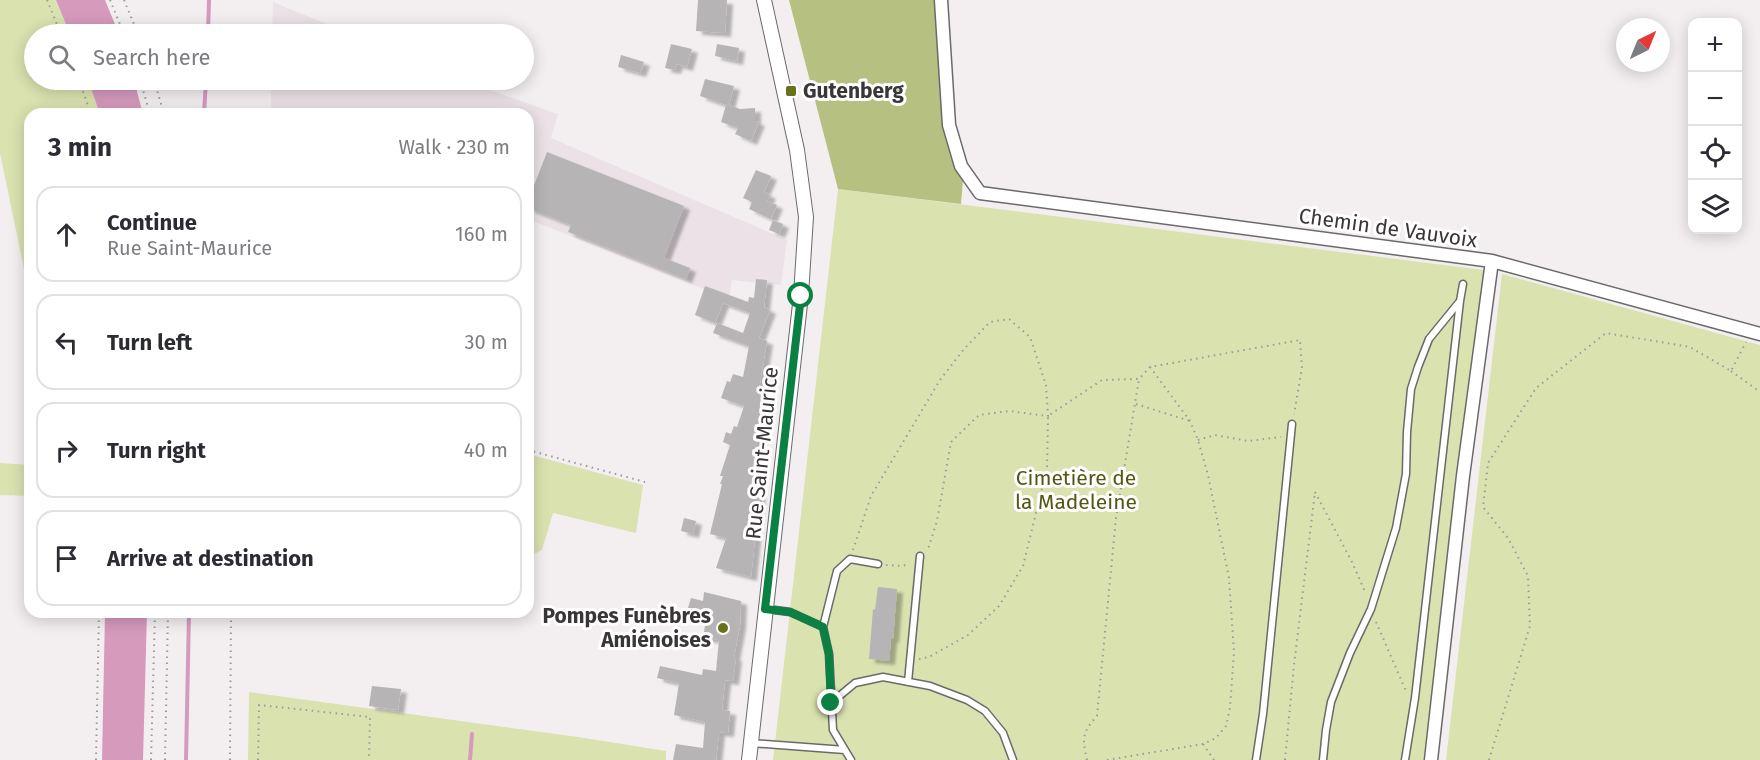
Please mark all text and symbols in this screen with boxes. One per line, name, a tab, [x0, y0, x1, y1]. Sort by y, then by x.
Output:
north arrow	[1616, 18, 1670, 72]
map controls	[1688, 18, 1742, 234]
button: +	[1688, 18, 1742, 72]
search box	[24, 24, 534, 90]
icon: search	[45, 41, 78, 74]
text: Search here	[93, 44, 211, 71]
button: −	[1688, 72, 1742, 126]
place label: Gutenberg	[803, 78, 904, 104]
marker: Gutenberg	[784, 84, 798, 98]
button: locate	[1688, 126, 1742, 180]
text: 3 min	[48, 132, 112, 163]
text: Walk · 230 m	[399, 135, 510, 159]
button: layers	[1688, 180, 1742, 234]
street label: Chemin de Vauvoix	[1297, 203, 1480, 253]
text: Continue	[107, 209, 197, 236]
icon: ahead	[50, 218, 83, 251]
text: 160 m	[455, 222, 508, 246]
text: Rue Saint-Maurice	[107, 236, 272, 260]
route start	[787, 282, 813, 308]
icon: left	[50, 326, 83, 359]
text: Turn left	[107, 329, 192, 356]
text: 30 m	[464, 330, 508, 354]
street label: Rue Saint-Maurice	[740, 365, 784, 541]
icon: right	[50, 434, 83, 467]
text: Turn right	[107, 437, 206, 464]
text: 40 m	[464, 438, 508, 462]
park label: Cimetière de la Madeleine	[1015, 465, 1137, 515]
icon: arrive	[50, 542, 83, 575]
text: Arrive at destination	[107, 545, 314, 572]
place label: Pompes Funèbres Amiénoises	[543, 603, 711, 653]
marker: Pompes Funèbres Amiénoises	[716, 621, 730, 635]
route end	[817, 689, 843, 715]

